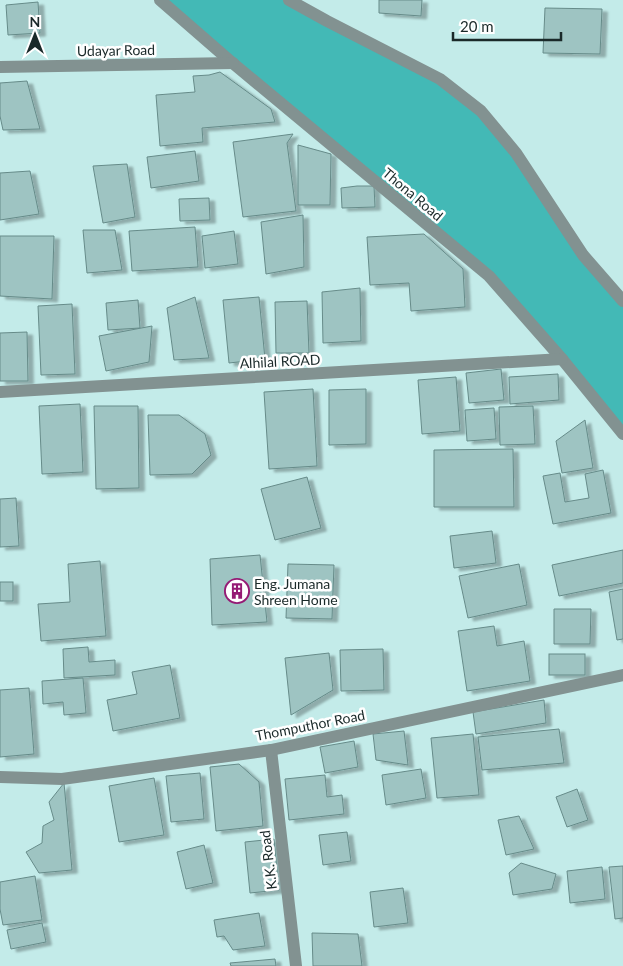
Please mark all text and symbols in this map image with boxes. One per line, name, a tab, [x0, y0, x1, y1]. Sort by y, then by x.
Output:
north arrow	[10, 10, 60, 60]
scale bar	[453, 10, 560, 42]
text: N	[30, 13, 40, 30]
text: 20 m	[460, 17, 494, 35]
street label: Udayar Road	[77, 41, 155, 59]
street label: Thona Road	[379, 164, 447, 224]
street label: Alhilal ROAD	[239, 350, 321, 372]
place label: Eng. Jumana Shreen Home	[254, 575, 338, 608]
building icon: Eng. Jumana Shreen Home	[224, 578, 250, 604]
street label: Thomputhor Road	[254, 706, 366, 744]
street label: K.K. Road	[256, 829, 280, 891]

